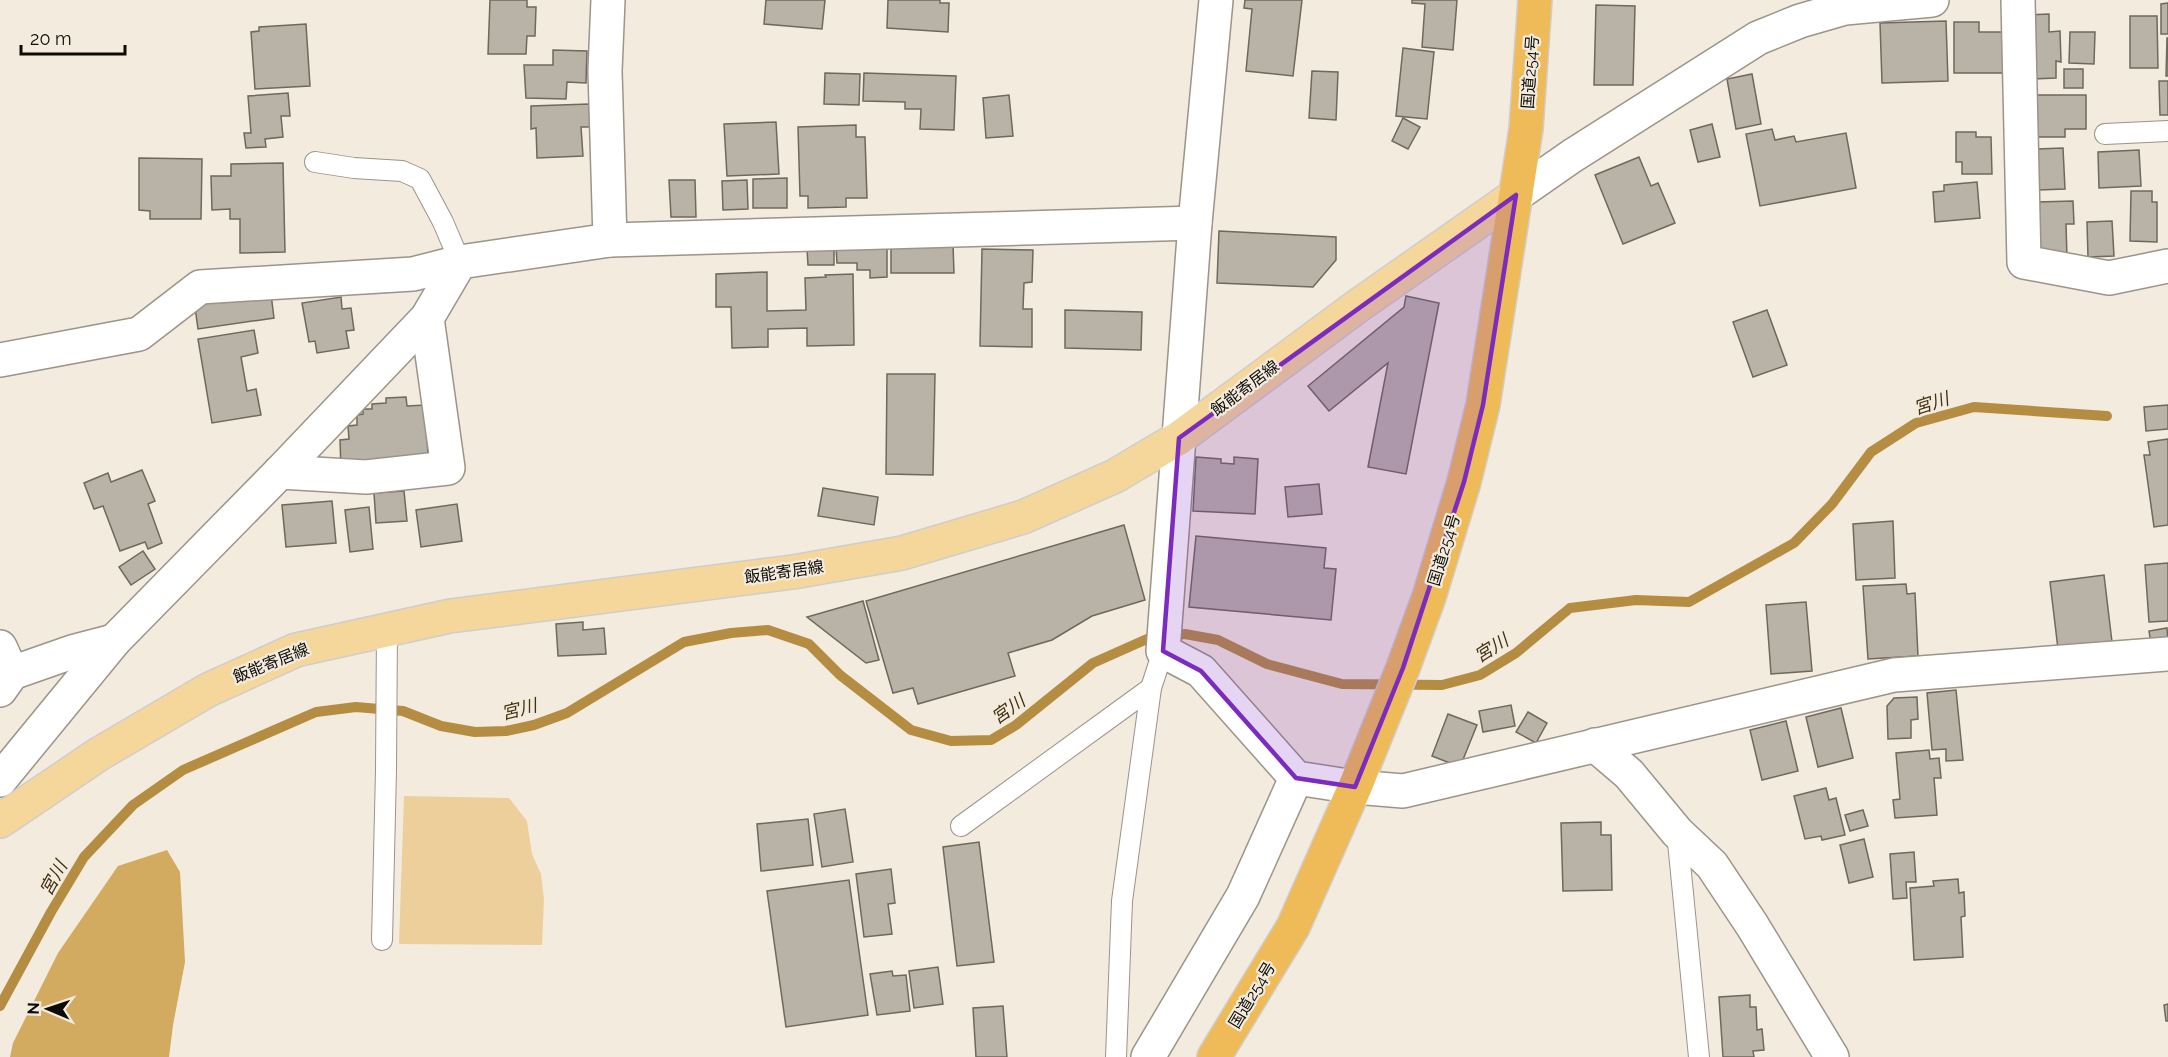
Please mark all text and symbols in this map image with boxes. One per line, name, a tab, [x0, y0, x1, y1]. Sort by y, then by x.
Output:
scale bar	[21, 18, 124, 56]
text: 20 m	[30, 28, 72, 49]
street label: 国道254号	[1518, 35, 1542, 109]
street label: 飯能寄居線	[1207, 356, 1283, 420]
water label: 宮川	[1911, 387, 1953, 419]
street label: 国道254号	[1424, 512, 1464, 588]
street label: 飯能寄居線	[743, 557, 825, 587]
water label: 宮川	[1470, 628, 1514, 666]
street label: 飯能寄居線	[230, 639, 312, 687]
water label: 宮川	[987, 689, 1030, 728]
water label: 宮川	[499, 694, 541, 724]
water label: 宮川	[35, 855, 72, 899]
street label: 国道254号	[1225, 958, 1279, 1032]
north arrow	[18, 979, 78, 1039]
text: N	[24, 1002, 43, 1015]

